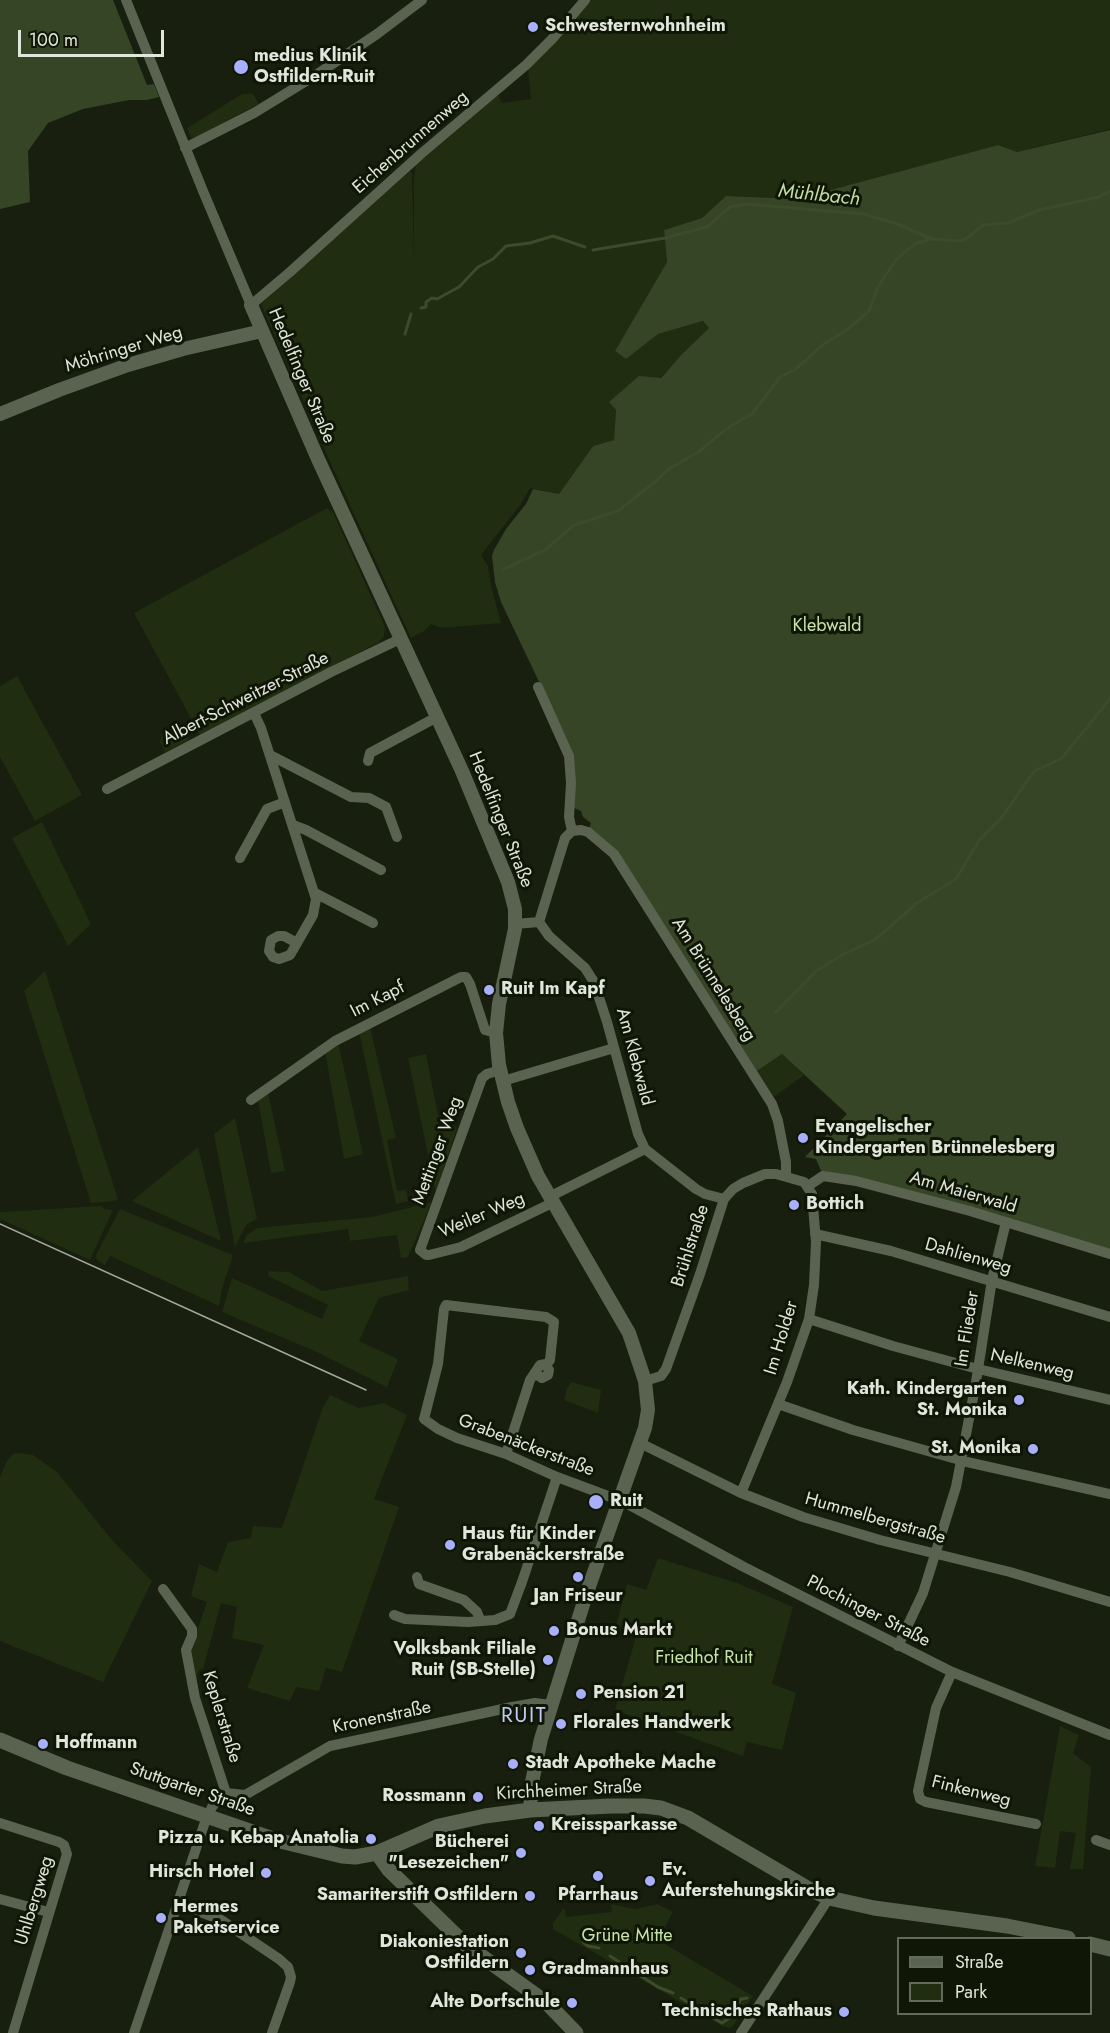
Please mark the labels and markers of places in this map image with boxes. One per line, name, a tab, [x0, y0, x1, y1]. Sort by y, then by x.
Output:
place label: Schwesternwohnheim	[545, 16, 726, 38]
marker: Schwesternwohnheim	[526, 20, 540, 34]
place label: medius Klinik Ostfildern-Ruit	[254, 46, 375, 88]
marker: medius Klinik Ostfildern-Ruit	[232, 58, 250, 76]
place label: Ruit Im Kapf	[501, 979, 605, 1001]
marker: Ruit Im Kapf	[482, 983, 496, 997]
place label: Evangelischer Kindergarten Brünnelesberg	[815, 1117, 1055, 1160]
marker: Evangelischer Kindergarten Brünnelesberg	[796, 1131, 810, 1145]
place label: Bottich	[806, 1194, 864, 1216]
marker: Bottich	[787, 1198, 801, 1212]
place label: Kath. Kindergarten St. Monika	[847, 1379, 1007, 1422]
marker: Kath. Kindergarten St. Monika	[1012, 1393, 1026, 1407]
place label: St. Monika	[931, 1438, 1021, 1460]
marker: St. Monika	[1026, 1442, 1040, 1456]
place label: Ruit	[610, 1491, 643, 1513]
marker: Ruit	[587, 1493, 605, 1511]
place label: Haus für Kinder Grabenäckerstraße	[462, 1524, 624, 1567]
marker: Haus für Kinder Grabenäckerstraße	[443, 1538, 457, 1552]
marker: Jan Friseur	[571, 1570, 585, 1584]
place label: Jan Friseur	[533, 1586, 623, 1608]
place label: Bonus Markt	[566, 1620, 672, 1642]
marker: Bonus Markt	[547, 1624, 561, 1638]
place label: Volksbank Filiale Ruit (SB-Stelle)	[394, 1639, 536, 1682]
marker: Volksbank Filiale Ruit (SB-Stelle)	[541, 1653, 555, 1667]
place label: Pension 21	[593, 1683, 685, 1705]
marker: Pension 21	[574, 1687, 588, 1701]
place label: Florales Handwerk	[573, 1713, 731, 1735]
marker: Florales Handwerk	[554, 1717, 568, 1731]
place label: Hoffmann	[55, 1733, 137, 1755]
marker: Hoffmann	[36, 1737, 50, 1751]
place label: Stadt Apotheke Mache	[525, 1753, 716, 1775]
marker: Stadt Apotheke Mache	[506, 1757, 520, 1771]
place label: Rossmann	[382, 1786, 466, 1808]
marker: Rossmann	[471, 1790, 485, 1804]
place label: Kreissparkasse	[551, 1815, 677, 1837]
marker: Kreissparkasse	[532, 1819, 546, 1833]
place label: Pizza u. Kebap Anatolia	[158, 1828, 359, 1850]
marker: Pizza u. Kebap Anatolia	[364, 1832, 378, 1846]
place label: Bücherei "Lesezeichen"	[389, 1832, 509, 1874]
marker: Bücherei "Lesezeichen"	[514, 1846, 528, 1860]
place label: Ev. Auferstehungskirche	[662, 1860, 835, 1902]
place label: Hirsch Hotel	[149, 1862, 254, 1884]
marker: Hirsch Hotel	[259, 1866, 273, 1880]
marker: Pfarrhaus	[591, 1869, 605, 1883]
marker: Ev. Auferstehungskirche	[643, 1874, 657, 1888]
place label: Samariterstift Ostfildern	[317, 1885, 518, 1907]
place label: Pfarrhaus	[558, 1885, 638, 1907]
marker: Samariterstift Ostfildern	[523, 1889, 537, 1903]
place label: Hermes Paketservice	[173, 1897, 280, 1940]
marker: Hermes Paketservice	[154, 1911, 168, 1925]
place label: Diakoniestation Ostfildern	[379, 1932, 509, 1974]
marker: Diakoniestation Ostfildern	[514, 1946, 528, 1960]
place label: Gradmannhaus	[542, 1959, 669, 1981]
marker: Gradmannhaus	[523, 1963, 537, 1977]
place label: Alte Dorfschule	[430, 1992, 560, 2014]
marker: Alte Dorfschule	[565, 1996, 579, 2010]
place label: Technisches Rathaus	[662, 2001, 832, 2023]
marker: Technisches Rathaus	[837, 2005, 851, 2019]

